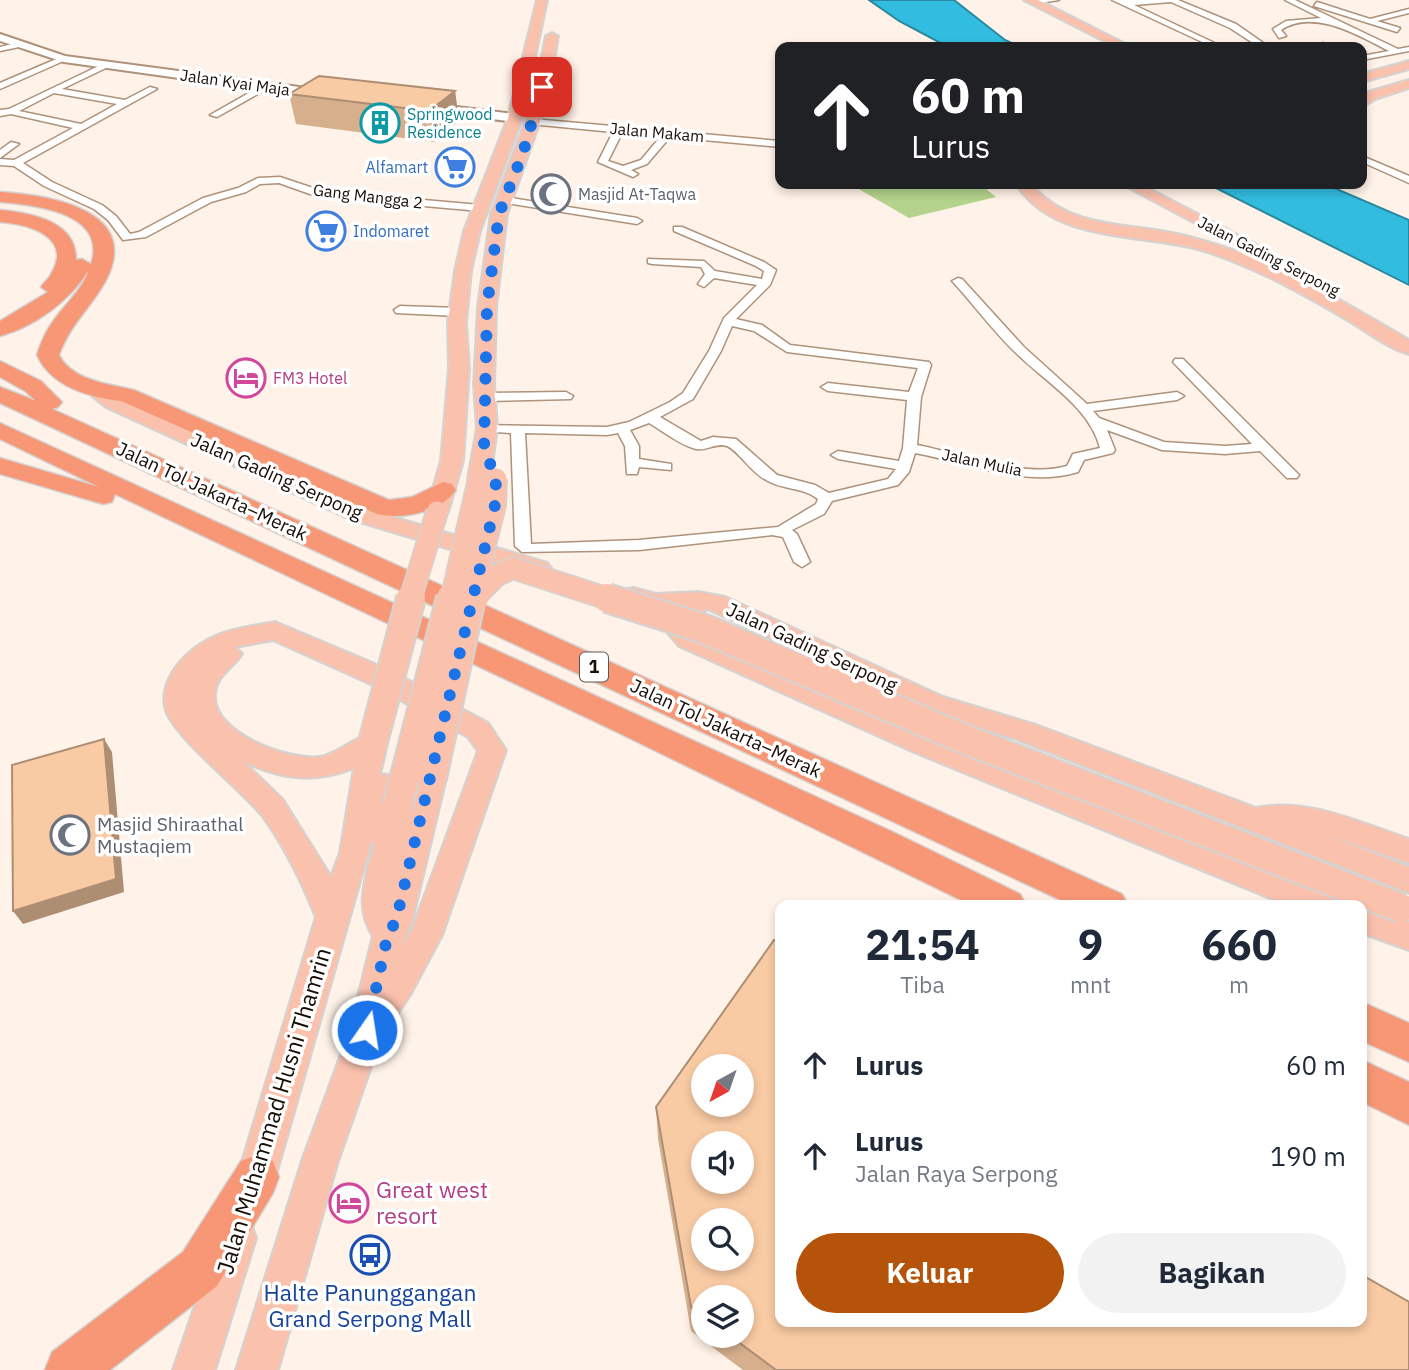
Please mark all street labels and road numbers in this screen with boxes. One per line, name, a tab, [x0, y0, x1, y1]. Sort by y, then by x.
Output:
street label: Jalan Kyai Maja	[179, 64, 292, 100]
street label: Jalan Makam	[609, 118, 705, 146]
street label: Gang Mangga 2	[312, 179, 424, 213]
street label: Jalan Gading Serpong	[1195, 212, 1344, 301]
street label: Jalan Gading Serpong	[187, 427, 367, 525]
street label: Jalan Tol Jakarta–Merak	[113, 436, 311, 546]
street label: Jalan Mulia	[940, 444, 1024, 480]
street label: Jalan Gading Serpong	[723, 597, 901, 697]
road number: 1	[580, 652, 608, 682]
street label: Jalan Tol Jakarta–Merak	[627, 673, 825, 783]
street label: Jalan Muhammad Husni Thamrin	[209, 944, 337, 1278]

